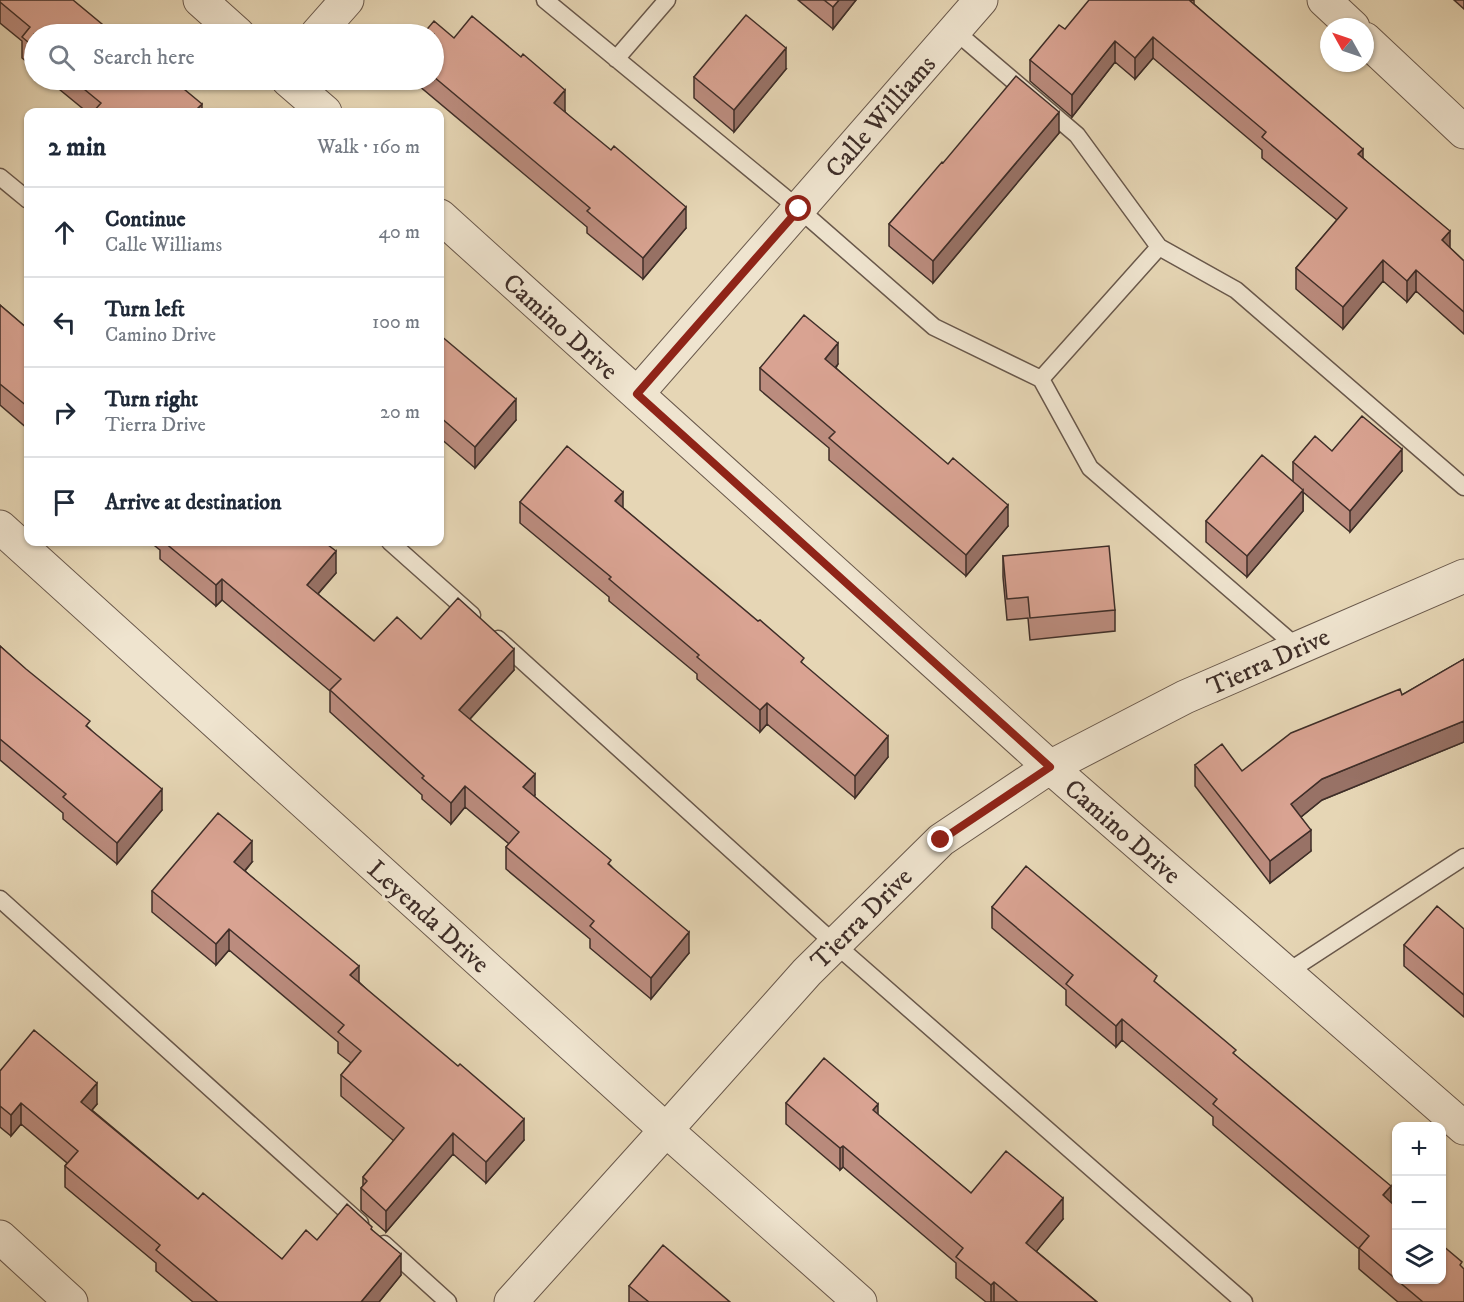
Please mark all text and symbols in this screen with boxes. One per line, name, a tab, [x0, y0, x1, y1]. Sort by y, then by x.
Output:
north arrow	[1320, 18, 1374, 72]
search box	[24, 24, 444, 90]
icon: search	[45, 41, 78, 74]
text: Search here	[93, 44, 195, 71]
street label: Calle Williams	[819, 49, 944, 185]
text: 2 min	[48, 131, 106, 164]
text: Walk · 160 m	[317, 135, 420, 160]
route start	[785, 195, 811, 221]
text: Continue	[105, 206, 186, 233]
icon: ahead	[48, 216, 81, 249]
text: 40 m	[378, 220, 420, 245]
text: Calle Williams	[105, 233, 222, 258]
street label: Camino Drive	[495, 267, 625, 388]
text: Turn left	[105, 296, 185, 323]
icon: left	[48, 306, 81, 339]
text: 100 m	[372, 310, 420, 335]
text: Camino Drive	[105, 323, 216, 348]
text: Turn right	[105, 386, 198, 413]
icon: right	[48, 396, 81, 429]
text: 20 m	[380, 400, 420, 425]
text: Tierra Drive	[105, 413, 206, 438]
icon: arrive	[48, 486, 81, 519]
text: Arrive at destination	[105, 489, 282, 516]
street label: Tierra Drive	[1202, 621, 1335, 704]
street label: Camino Drive	[1057, 772, 1187, 892]
route end	[927, 826, 953, 852]
street label: Leyenda Drive	[360, 853, 496, 981]
street label: Tierra Drive	[804, 861, 920, 977]
map controls	[1392, 1122, 1446, 1284]
button: +	[1392, 1122, 1446, 1176]
button: −	[1392, 1176, 1446, 1230]
button: layers	[1392, 1230, 1446, 1284]

